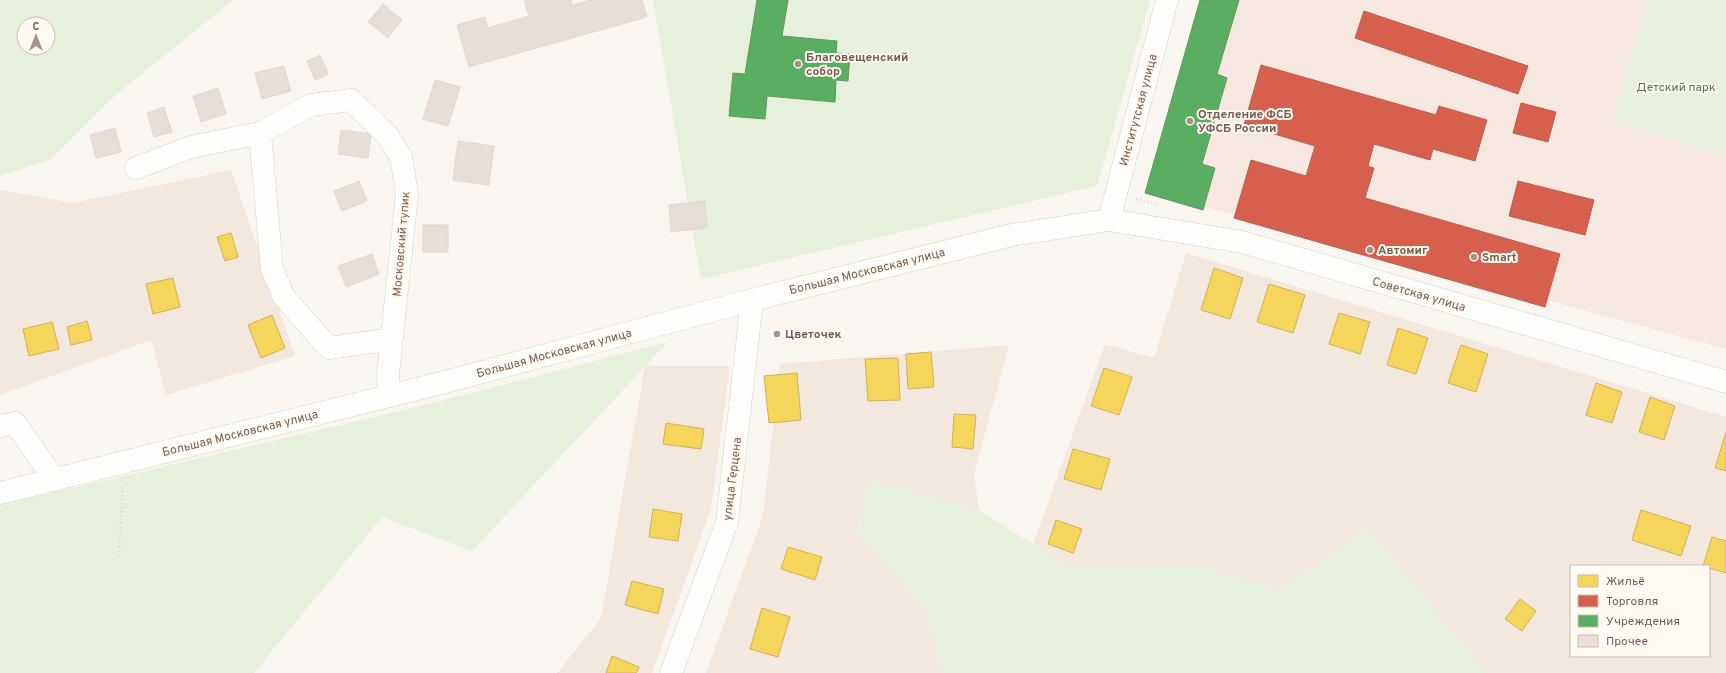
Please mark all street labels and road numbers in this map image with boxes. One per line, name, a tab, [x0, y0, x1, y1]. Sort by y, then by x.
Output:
street label: Институтская улица	[1116, 52, 1162, 168]
street label: Московский тупик	[389, 191, 415, 297]
street label: Большая Московская улица	[788, 245, 947, 299]
street label: Советская улица	[1370, 274, 1467, 316]
street label: Большая Московская улица	[475, 326, 634, 382]
street label: Большая Московская улица	[161, 407, 320, 461]
street label: улица Герцена	[720, 436, 746, 522]

